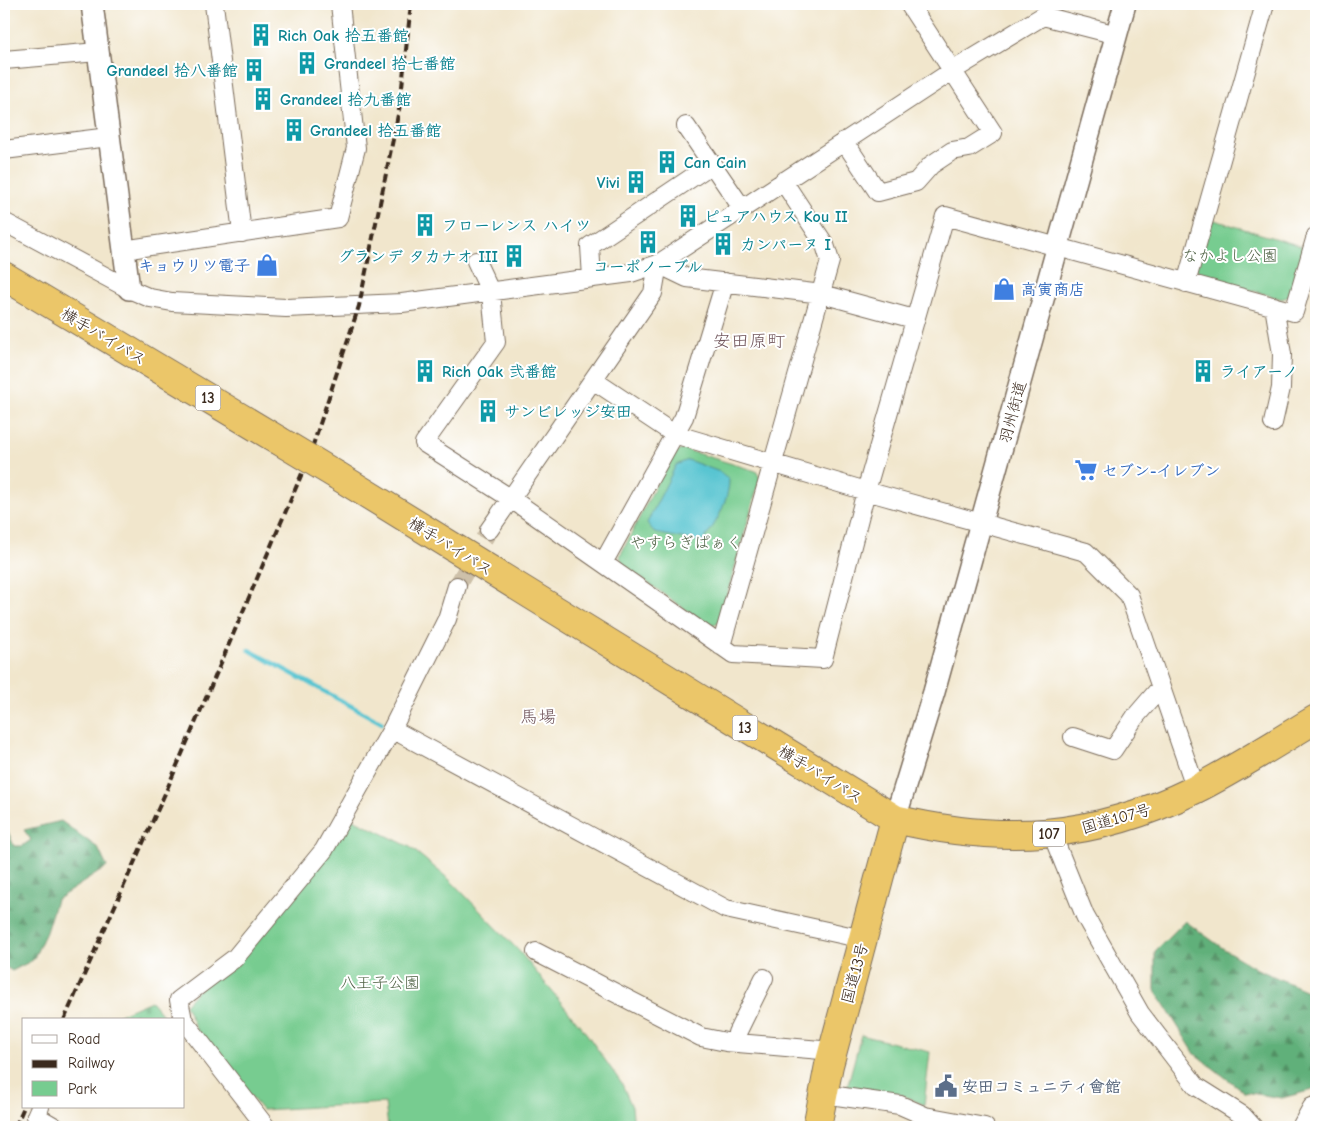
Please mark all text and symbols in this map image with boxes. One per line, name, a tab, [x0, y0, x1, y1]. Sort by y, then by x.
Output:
building icon: Rich Oak 拾五番館	[248, 22, 274, 48]
place label: Rich Oak 拾五番館	[278, 27, 409, 45]
building icon: Grandeel 拾七番館	[294, 50, 320, 76]
place label: Grandeel 拾七番館	[324, 55, 456, 73]
building icon: Grandeel 拾八番館	[241, 57, 267, 83]
place label: Grandeel 拾八番館	[106, 62, 238, 80]
building icon: Grandeel 拾九番館	[250, 86, 276, 112]
place label: Grandeel 拾九番館	[280, 91, 412, 109]
building icon: Grandeel 拾五番館	[281, 117, 307, 143]
place label: Grandeel 拾五番館	[310, 122, 442, 140]
building icon: Can Cain	[654, 149, 680, 175]
place label: Can Cain	[684, 154, 746, 172]
building icon: Vivi	[623, 169, 649, 195]
place label: Vivi	[597, 174, 620, 192]
building icon: ピュアハウス Kou II	[675, 203, 701, 229]
place label: ピュアハウス Kou II	[704, 208, 848, 226]
building icon: フローレンス ハイツ	[412, 212, 438, 238]
place label: フローレンス ハイツ	[442, 217, 591, 235]
building icon: コーポノーブル	[635, 229, 661, 255]
building icon: カンパーヌ I	[710, 231, 736, 257]
place label: カンパーヌ I	[740, 236, 831, 254]
building icon: グランデ タカナオ III	[501, 243, 527, 269]
park label: なかよし公園	[1182, 247, 1278, 265]
place label: グランデ タカナオ III	[338, 248, 498, 266]
shop icon: キョウリツ電子	[254, 252, 280, 278]
place label: キョウリツ電子	[138, 257, 250, 275]
place label: コーポノーブル	[593, 258, 703, 276]
shop icon: 高寅商店	[991, 276, 1017, 302]
place label: 高寅商店	[1021, 281, 1085, 299]
street label: 横手バイパス	[58, 305, 149, 369]
district label: 安田原町	[713, 331, 785, 352]
building icon: Rich Oak 弐番館	[412, 358, 438, 384]
building icon: ライアーノ	[1190, 358, 1216, 384]
place label: Rich Oak 弐番館	[442, 363, 557, 381]
place label: ライアーノ	[1220, 363, 1298, 381]
street label: 羽州街道	[996, 379, 1030, 446]
road number: 13	[196, 386, 220, 410]
building icon: サンビレッジ安田	[475, 398, 501, 424]
place label: サンビレッジ安田	[504, 403, 632, 421]
supermarket icon: セブン-イレブン	[1073, 457, 1099, 483]
place label: セブン-イレブン	[1102, 462, 1221, 480]
street label: 横手バイパス	[405, 514, 496, 580]
park label: やすらぎぱぁく	[630, 534, 742, 552]
district label: 馬場	[520, 707, 556, 728]
road number: 13	[732, 716, 758, 740]
street label: 横手バイパス	[775, 742, 866, 808]
street label: 国道107号	[1079, 800, 1153, 837]
road number: 107	[1033, 822, 1065, 846]
street label: 国道13号	[838, 941, 872, 1006]
park label: 八王子公園	[340, 974, 420, 992]
legend	[22, 1018, 185, 1108]
text: Road	[68, 1030, 100, 1048]
text: Railway	[68, 1054, 115, 1072]
public building icon: 安田コミュニティ會館	[933, 1073, 959, 1099]
place label: 安田コミュニティ會館	[962, 1078, 1121, 1096]
text: Park	[68, 1080, 97, 1098]

